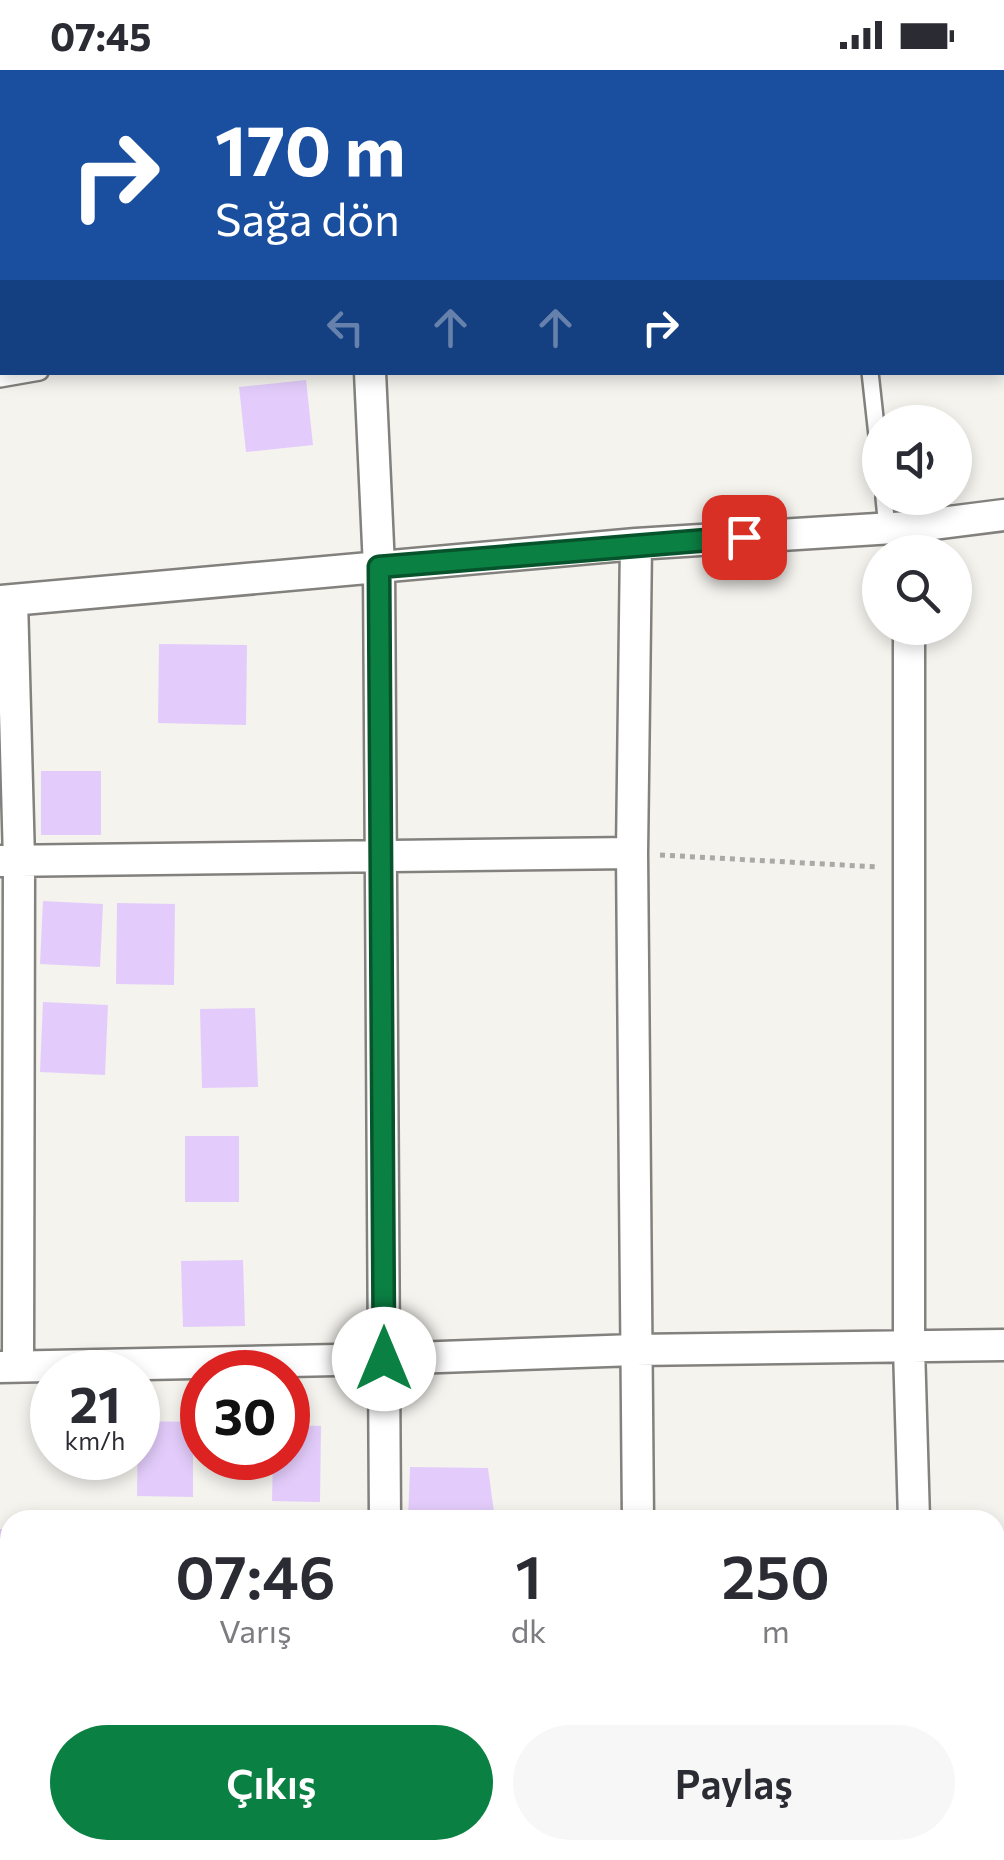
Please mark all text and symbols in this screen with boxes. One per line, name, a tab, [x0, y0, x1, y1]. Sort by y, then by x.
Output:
text: 07:45	[50, 12, 151, 59]
text: 170 m	[215, 105, 406, 190]
icon: right	[50, 110, 180, 240]
text: Sağa dön	[215, 190, 400, 245]
icon: left	[318, 300, 373, 355]
icon: ahead	[423, 300, 478, 355]
icon: ahead	[528, 300, 583, 355]
icon: right	[633, 300, 688, 355]
map controls	[862, 405, 972, 645]
button: sound	[862, 405, 972, 515]
pin	[702, 495, 787, 580]
icon: arrive	[717, 510, 772, 565]
button: search	[862, 535, 972, 645]
position arrow	[332, 1307, 436, 1411]
speed limit sign: 30	[180, 1350, 310, 1480]
text: 21	[69, 1372, 121, 1433]
text: km/h	[65, 1425, 125, 1455]
text: 07:46	[175, 1538, 336, 1611]
text: 1	[515, 1538, 542, 1611]
text: 250	[722, 1538, 830, 1611]
text: Varış	[219, 1610, 292, 1650]
text: dk	[511, 1610, 546, 1650]
text: m	[762, 1610, 790, 1650]
button: Çıkış	[50, 1725, 493, 1840]
button: Paylaş	[513, 1725, 955, 1840]

